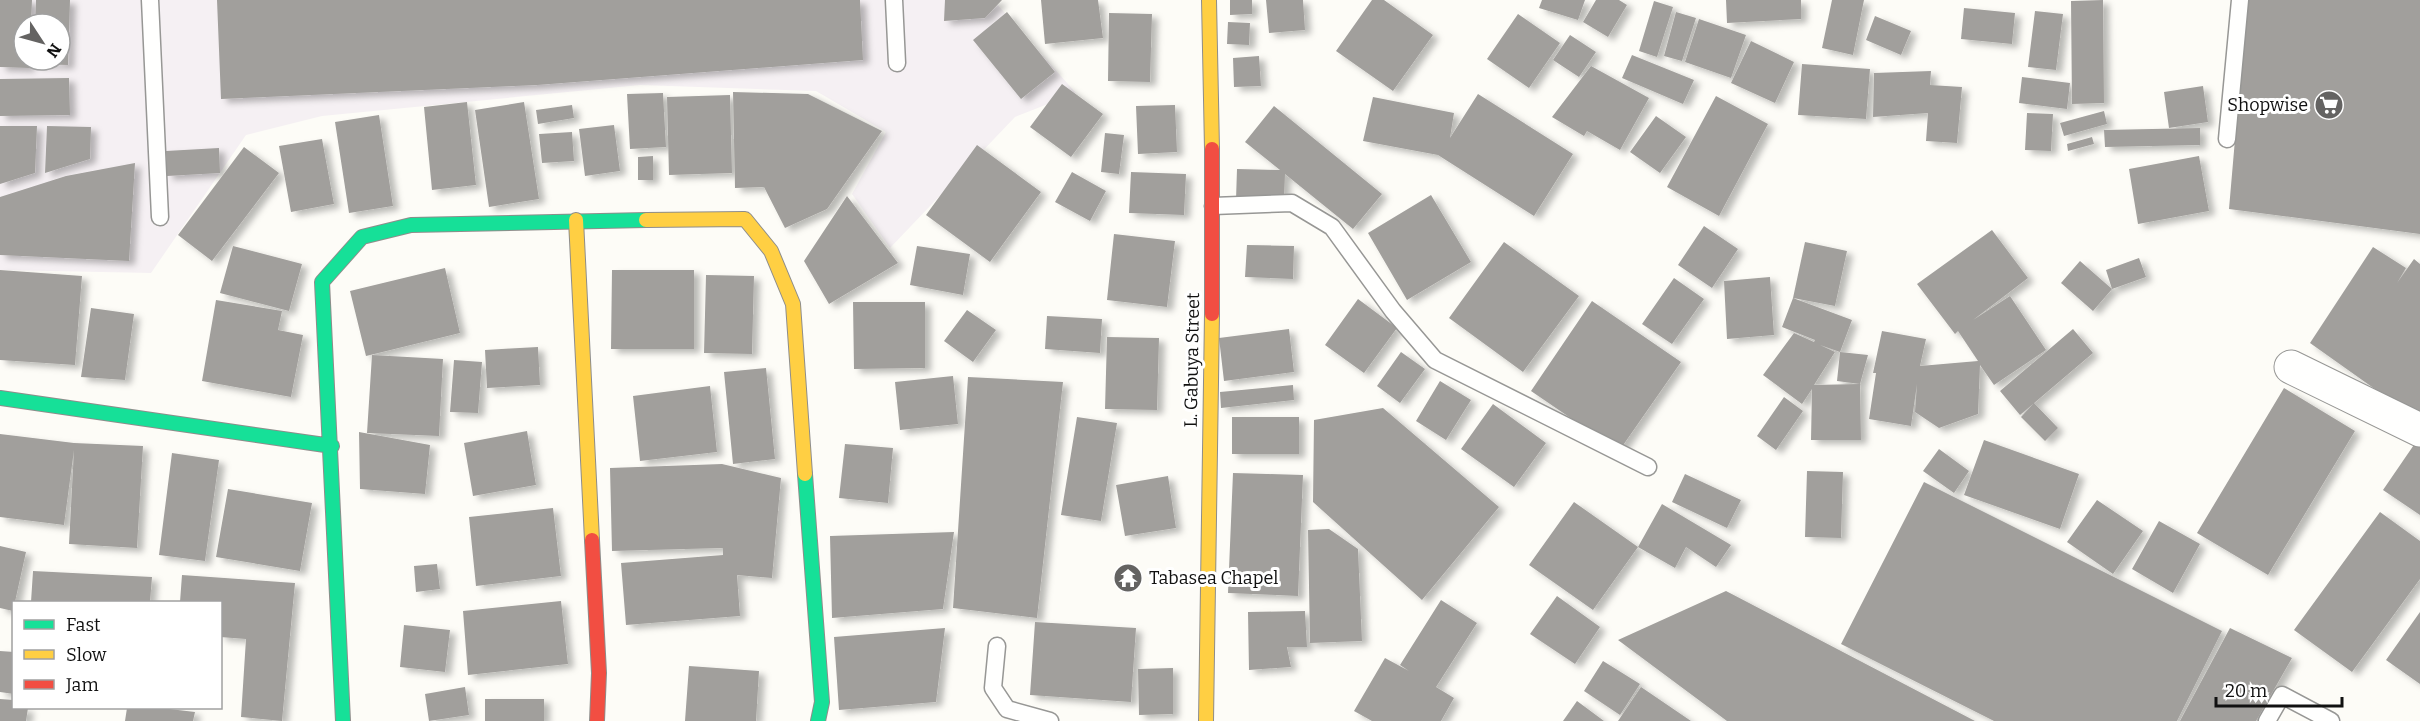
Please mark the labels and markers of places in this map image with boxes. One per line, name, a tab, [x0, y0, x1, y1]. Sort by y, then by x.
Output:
supermarket icon: Shopwise	[2313, 89, 2345, 121]
place label: Shopwise	[2227, 94, 2308, 116]
temple icon: Tabasea Chapel	[1112, 562, 1144, 594]
place label: Tabasea Chapel	[1149, 567, 1278, 589]

